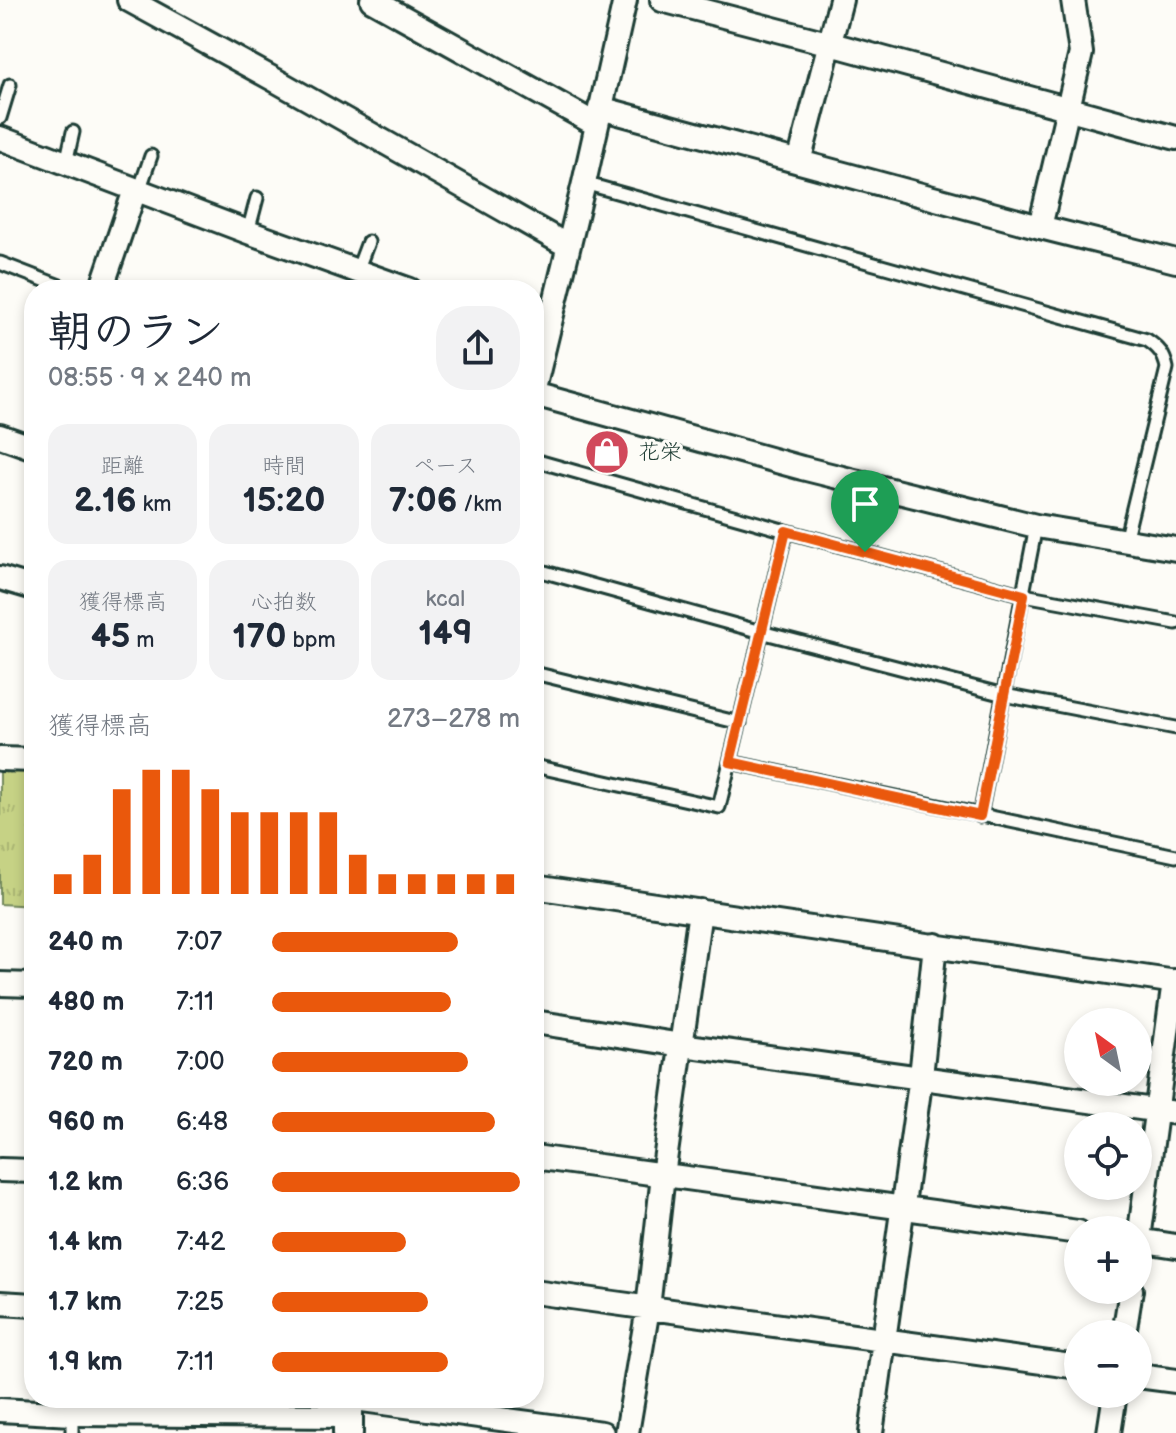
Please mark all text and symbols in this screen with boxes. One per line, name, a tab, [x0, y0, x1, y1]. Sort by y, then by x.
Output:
text: 朝のラン	[48, 306, 224, 359]
button: share	[436, 306, 520, 390]
text: 08:55 · 9 × 240 m	[48, 363, 251, 394]
shop icon: 花栄	[583, 428, 631, 476]
place label: 花栄	[638, 439, 682, 466]
text: 距離	[101, 453, 145, 480]
text: 時間	[262, 453, 306, 480]
text: ペース	[413, 453, 478, 480]
pin	[831, 470, 899, 552]
text: 2.16	[74, 480, 137, 521]
text: 15:20	[242, 480, 326, 521]
text: 7:06	[389, 480, 457, 521]
icon: arrive	[843, 482, 887, 526]
text: km	[137, 491, 172, 518]
text: /km	[457, 491, 502, 518]
text: kcal	[426, 586, 465, 613]
text: 獲得標高	[79, 589, 167, 616]
text: 心拍数	[251, 589, 317, 616]
text: 149	[418, 613, 472, 654]
text: 45	[91, 616, 130, 657]
text: 170	[232, 616, 286, 657]
text: m	[130, 627, 155, 654]
text: bpm	[286, 627, 336, 654]
text: 273–278 m	[387, 704, 520, 735]
text: 獲得標高	[48, 711, 152, 742]
text: 240 m	[48, 927, 123, 958]
text: 7:07	[176, 927, 222, 958]
text: 480 m	[48, 987, 124, 1018]
text: 7:11	[176, 987, 214, 1018]
north arrow	[1064, 1008, 1152, 1096]
map controls	[1064, 1008, 1152, 1408]
text: 720 m	[48, 1047, 123, 1078]
text: 7:00	[176, 1047, 225, 1078]
text: 960 m	[48, 1107, 124, 1138]
text: 6:48	[176, 1107, 228, 1138]
button: locate	[1064, 1112, 1152, 1200]
text: 1.2 km	[48, 1167, 123, 1198]
text: 6:36	[176, 1167, 229, 1198]
button: +	[1064, 1216, 1152, 1304]
text: 1.4 km	[48, 1227, 123, 1258]
text: 7:42	[176, 1227, 225, 1258]
text: 1.7 km	[48, 1287, 122, 1318]
text: 7:25	[176, 1287, 224, 1318]
button: −	[1064, 1320, 1152, 1408]
text: 1.9 km	[48, 1347, 123, 1378]
text: 7:11	[176, 1347, 214, 1378]

